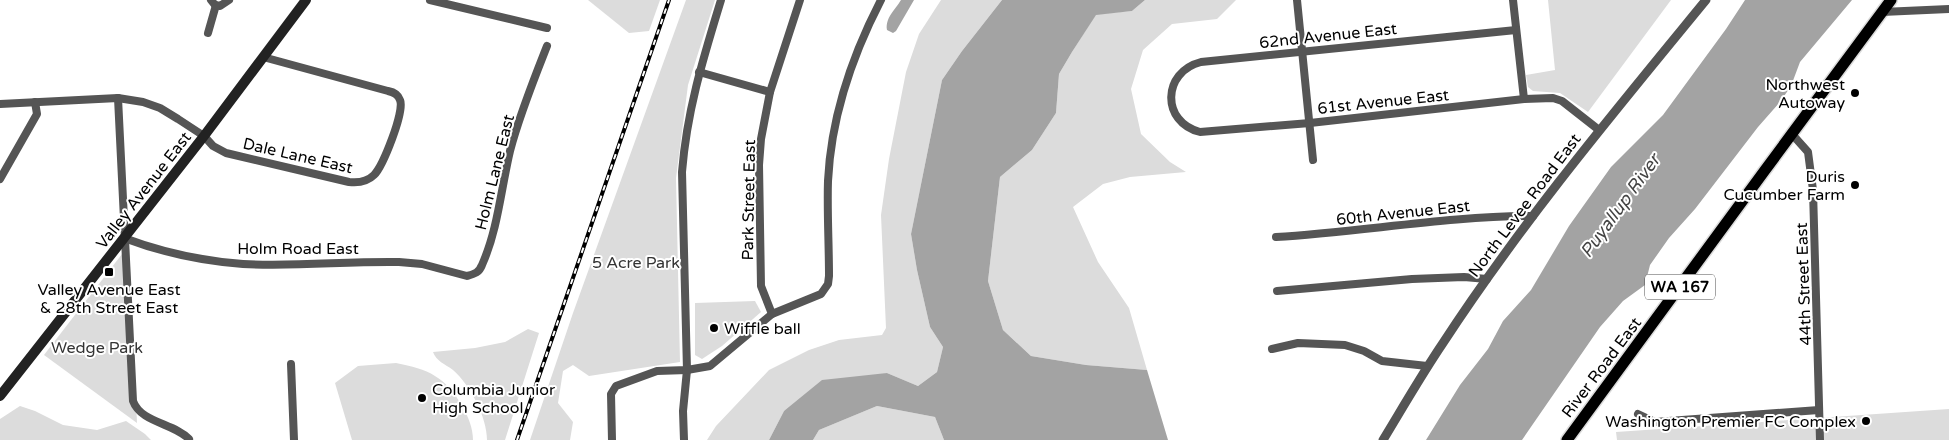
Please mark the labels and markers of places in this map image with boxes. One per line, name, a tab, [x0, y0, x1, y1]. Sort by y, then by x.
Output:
place label: Northwest Autoway	[1765, 75, 1845, 113]
marker: Northwest Autoway	[1849, 87, 1861, 99]
place label: Duris Cucumber Farm	[1724, 167, 1845, 205]
marker: Duris Cucumber Farm	[1849, 179, 1861, 191]
marker: Valley Avenue East & 28th Street East	[103, 266, 115, 278]
place label: Valley Avenue East & 28th Street East	[37, 280, 181, 318]
place label: Wiffle ball	[724, 319, 801, 339]
marker: Wiffle ball	[708, 322, 720, 334]
place label: Columbia Junior High School	[432, 380, 556, 418]
marker: Columbia Junior High School	[416, 392, 428, 404]
place label: Washington Premier FC Complex	[1605, 412, 1856, 432]
marker: Washington Premier FC Complex	[1860, 415, 1872, 427]

